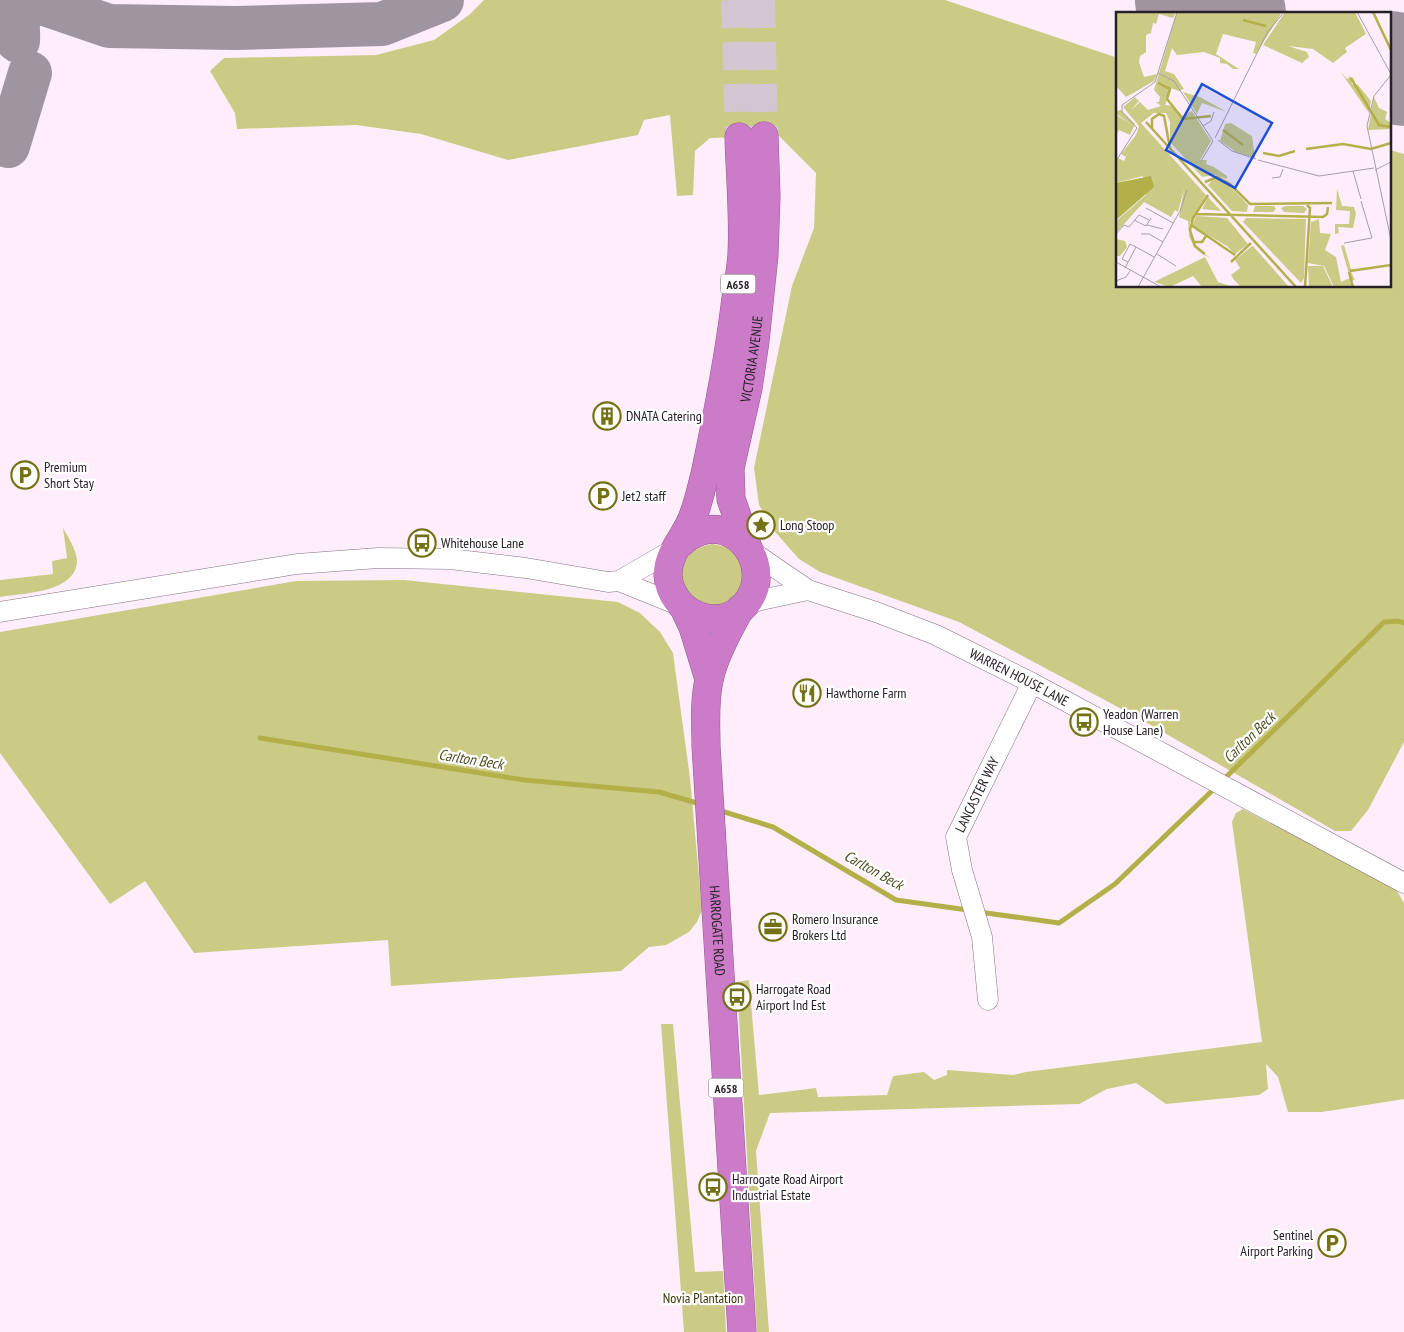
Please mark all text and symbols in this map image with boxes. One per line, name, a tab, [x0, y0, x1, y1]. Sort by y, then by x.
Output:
inset map	[1116, 12, 1392, 288]
road number: A658	[720, 274, 756, 294]
street label: VICTORIA AVENUE	[736, 315, 767, 405]
building icon: DNATA Catering	[592, 401, 622, 431]
place label: DNATA Catering	[626, 407, 702, 425]
place label: Premium Short Stay	[44, 458, 95, 492]
parking icon: Premium Short Stay	[10, 460, 40, 490]
parking icon: Jet2 staff	[588, 481, 618, 511]
place label: Jet2 staff	[621, 487, 666, 505]
place icon: Long Stoop	[746, 510, 776, 540]
place label: Long Stoop	[780, 516, 834, 534]
bus stop icon: Whitehouse Lane	[407, 528, 437, 558]
place label: Whitehouse Lane	[441, 534, 524, 552]
street label: WARREN HOUSE LANE	[966, 644, 1072, 710]
restaurant icon: Hawthorne Farm	[792, 678, 822, 708]
place label: Hawthorne Farm	[826, 684, 907, 702]
place label: Yeadon (Warren House Lane)	[1103, 705, 1178, 739]
water label: Carlton Beck	[1219, 706, 1280, 766]
bus stop icon: Yeadon (Warren House Lane)	[1069, 707, 1099, 737]
water label: Carlton Beck	[437, 745, 507, 774]
street label: LANCASTER WAY	[951, 753, 1003, 835]
water label: Carlton Beck	[841, 846, 909, 895]
street label: HARROGATE ROAD	[706, 885, 729, 976]
place label: Romero Insurance Brokers Ltd	[792, 910, 879, 944]
office icon: Romero Insurance Brokers Ltd	[758, 912, 788, 942]
place label: Harrogate Road Airport Ind Est	[756, 980, 831, 1014]
bus stop icon: Harrogate Road Airport Ind Est	[722, 982, 752, 1012]
road number: A658	[708, 1078, 744, 1098]
place label: Harrogate Road Airport Industrial Estate	[732, 1170, 843, 1204]
bus stop icon: Harrogate Road Airport Industrial Estate	[698, 1172, 728, 1202]
place label: Sentinel Airport Parking	[1240, 1226, 1314, 1260]
parking icon: Sentinel Airport Parking	[1317, 1228, 1347, 1258]
park label: Novia Plantation	[663, 1289, 743, 1307]

